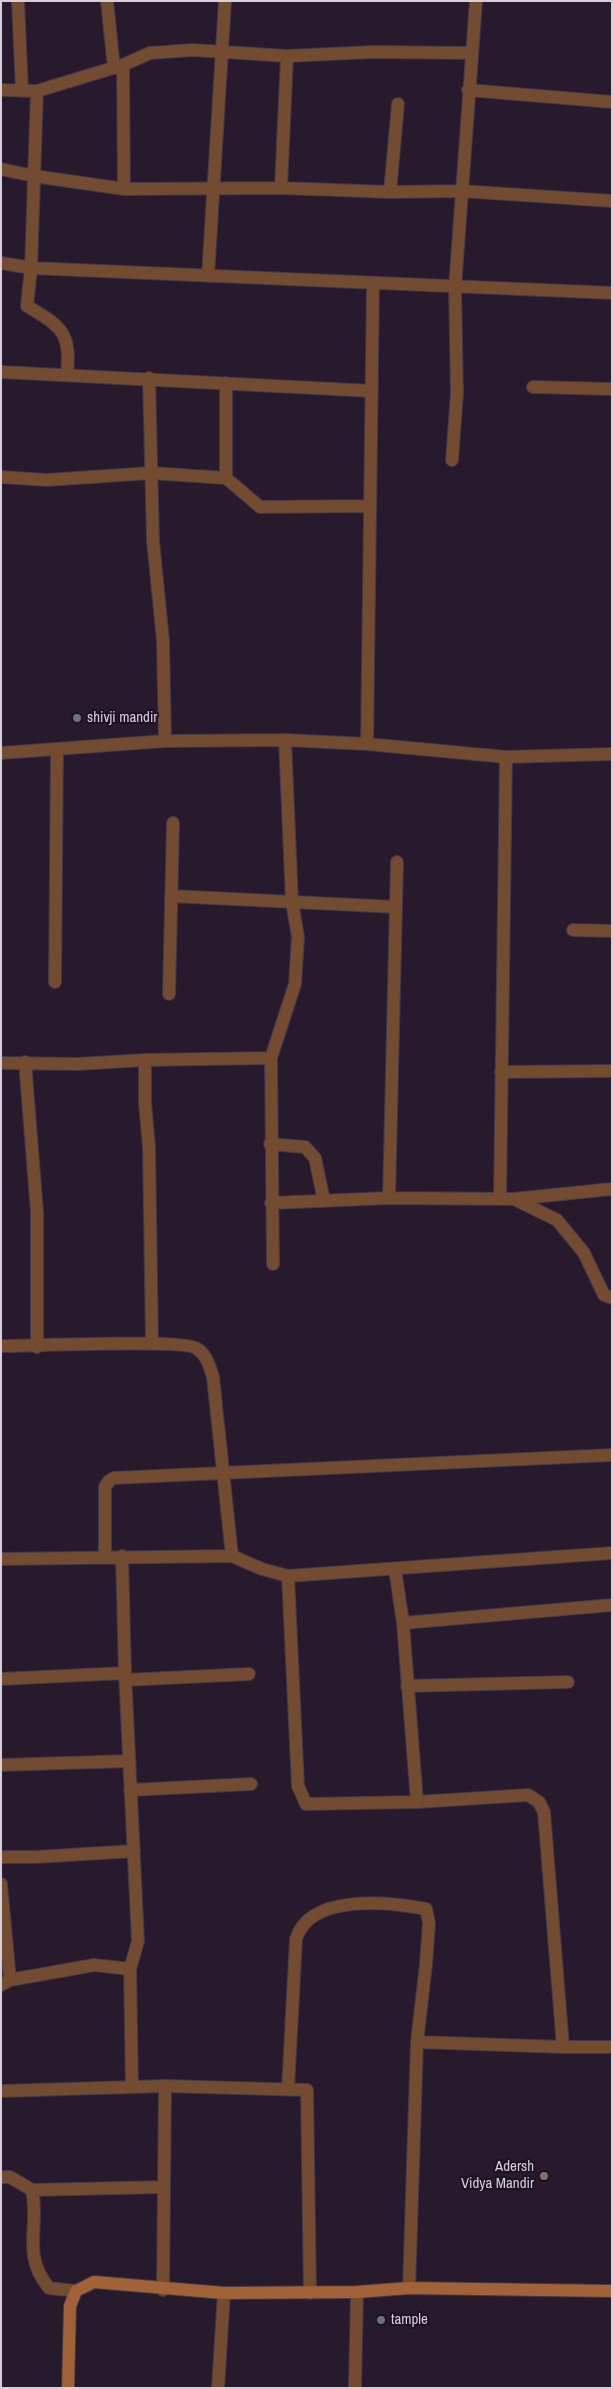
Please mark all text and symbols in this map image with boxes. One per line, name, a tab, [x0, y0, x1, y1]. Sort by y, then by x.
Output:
place label: shivji mandir	[87, 709, 157, 727]
marker: shivji mandir	[71, 712, 83, 724]
place label: Adersh Vidya Mandir	[461, 2158, 534, 2193]
marker: Adersh Vidya Mandir	[538, 2170, 550, 2182]
place label: tample	[391, 2311, 428, 2329]
marker: tample	[375, 2314, 387, 2326]

